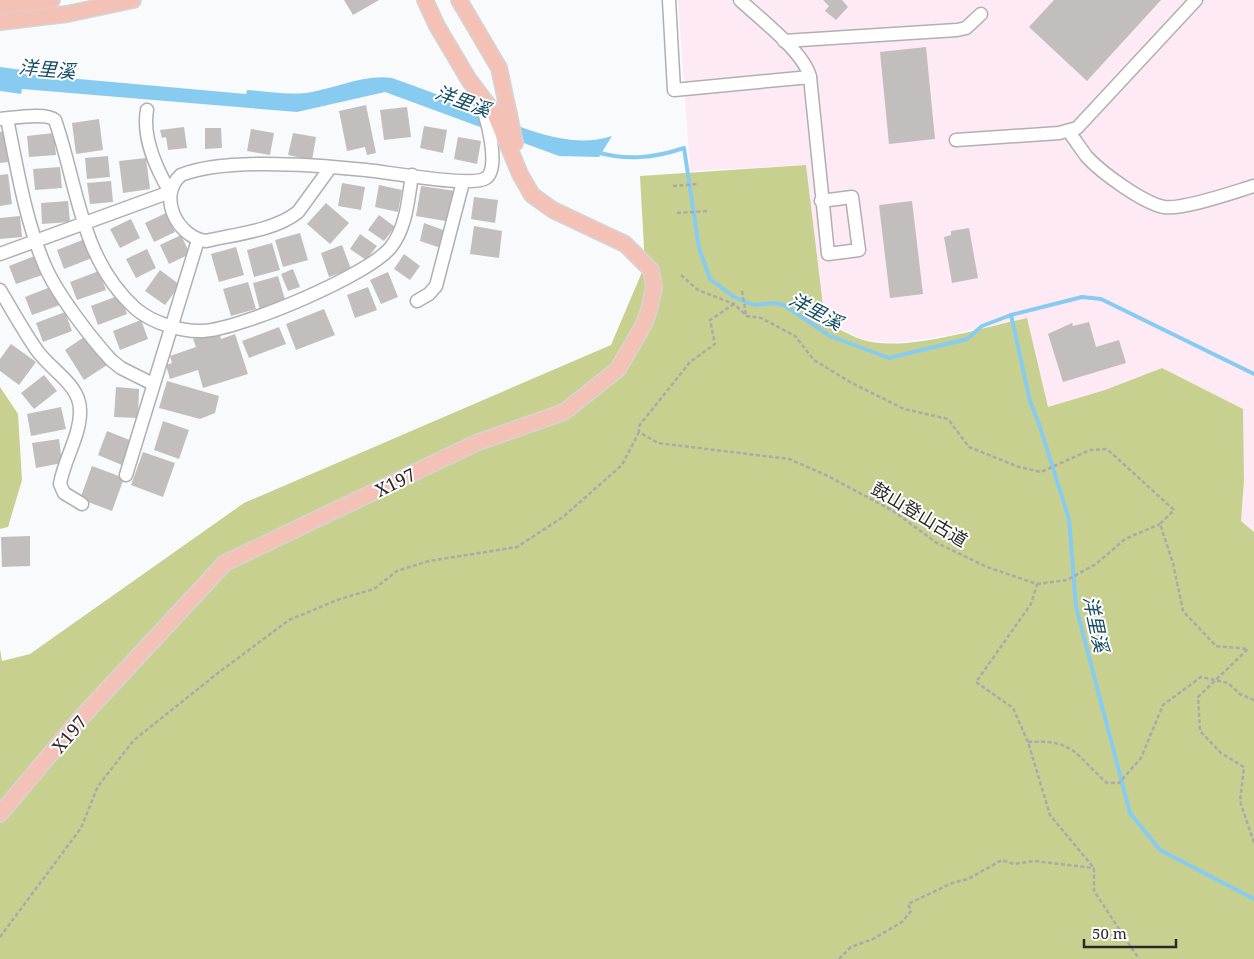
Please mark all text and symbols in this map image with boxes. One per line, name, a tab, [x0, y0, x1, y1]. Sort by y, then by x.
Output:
water label: 洋里溪	[17, 54, 79, 85]
water label: 洋里溪	[432, 79, 496, 124]
water label: 洋里溪	[785, 286, 849, 337]
street label: X197	[371, 462, 419, 502]
street label: 鼓山登山古道	[868, 476, 972, 552]
water label: 洋里溪	[1077, 593, 1115, 657]
street label: X197	[46, 710, 92, 758]
scale bar	[1084, 916, 1176, 948]
text: 50 m	[1092, 923, 1127, 943]

